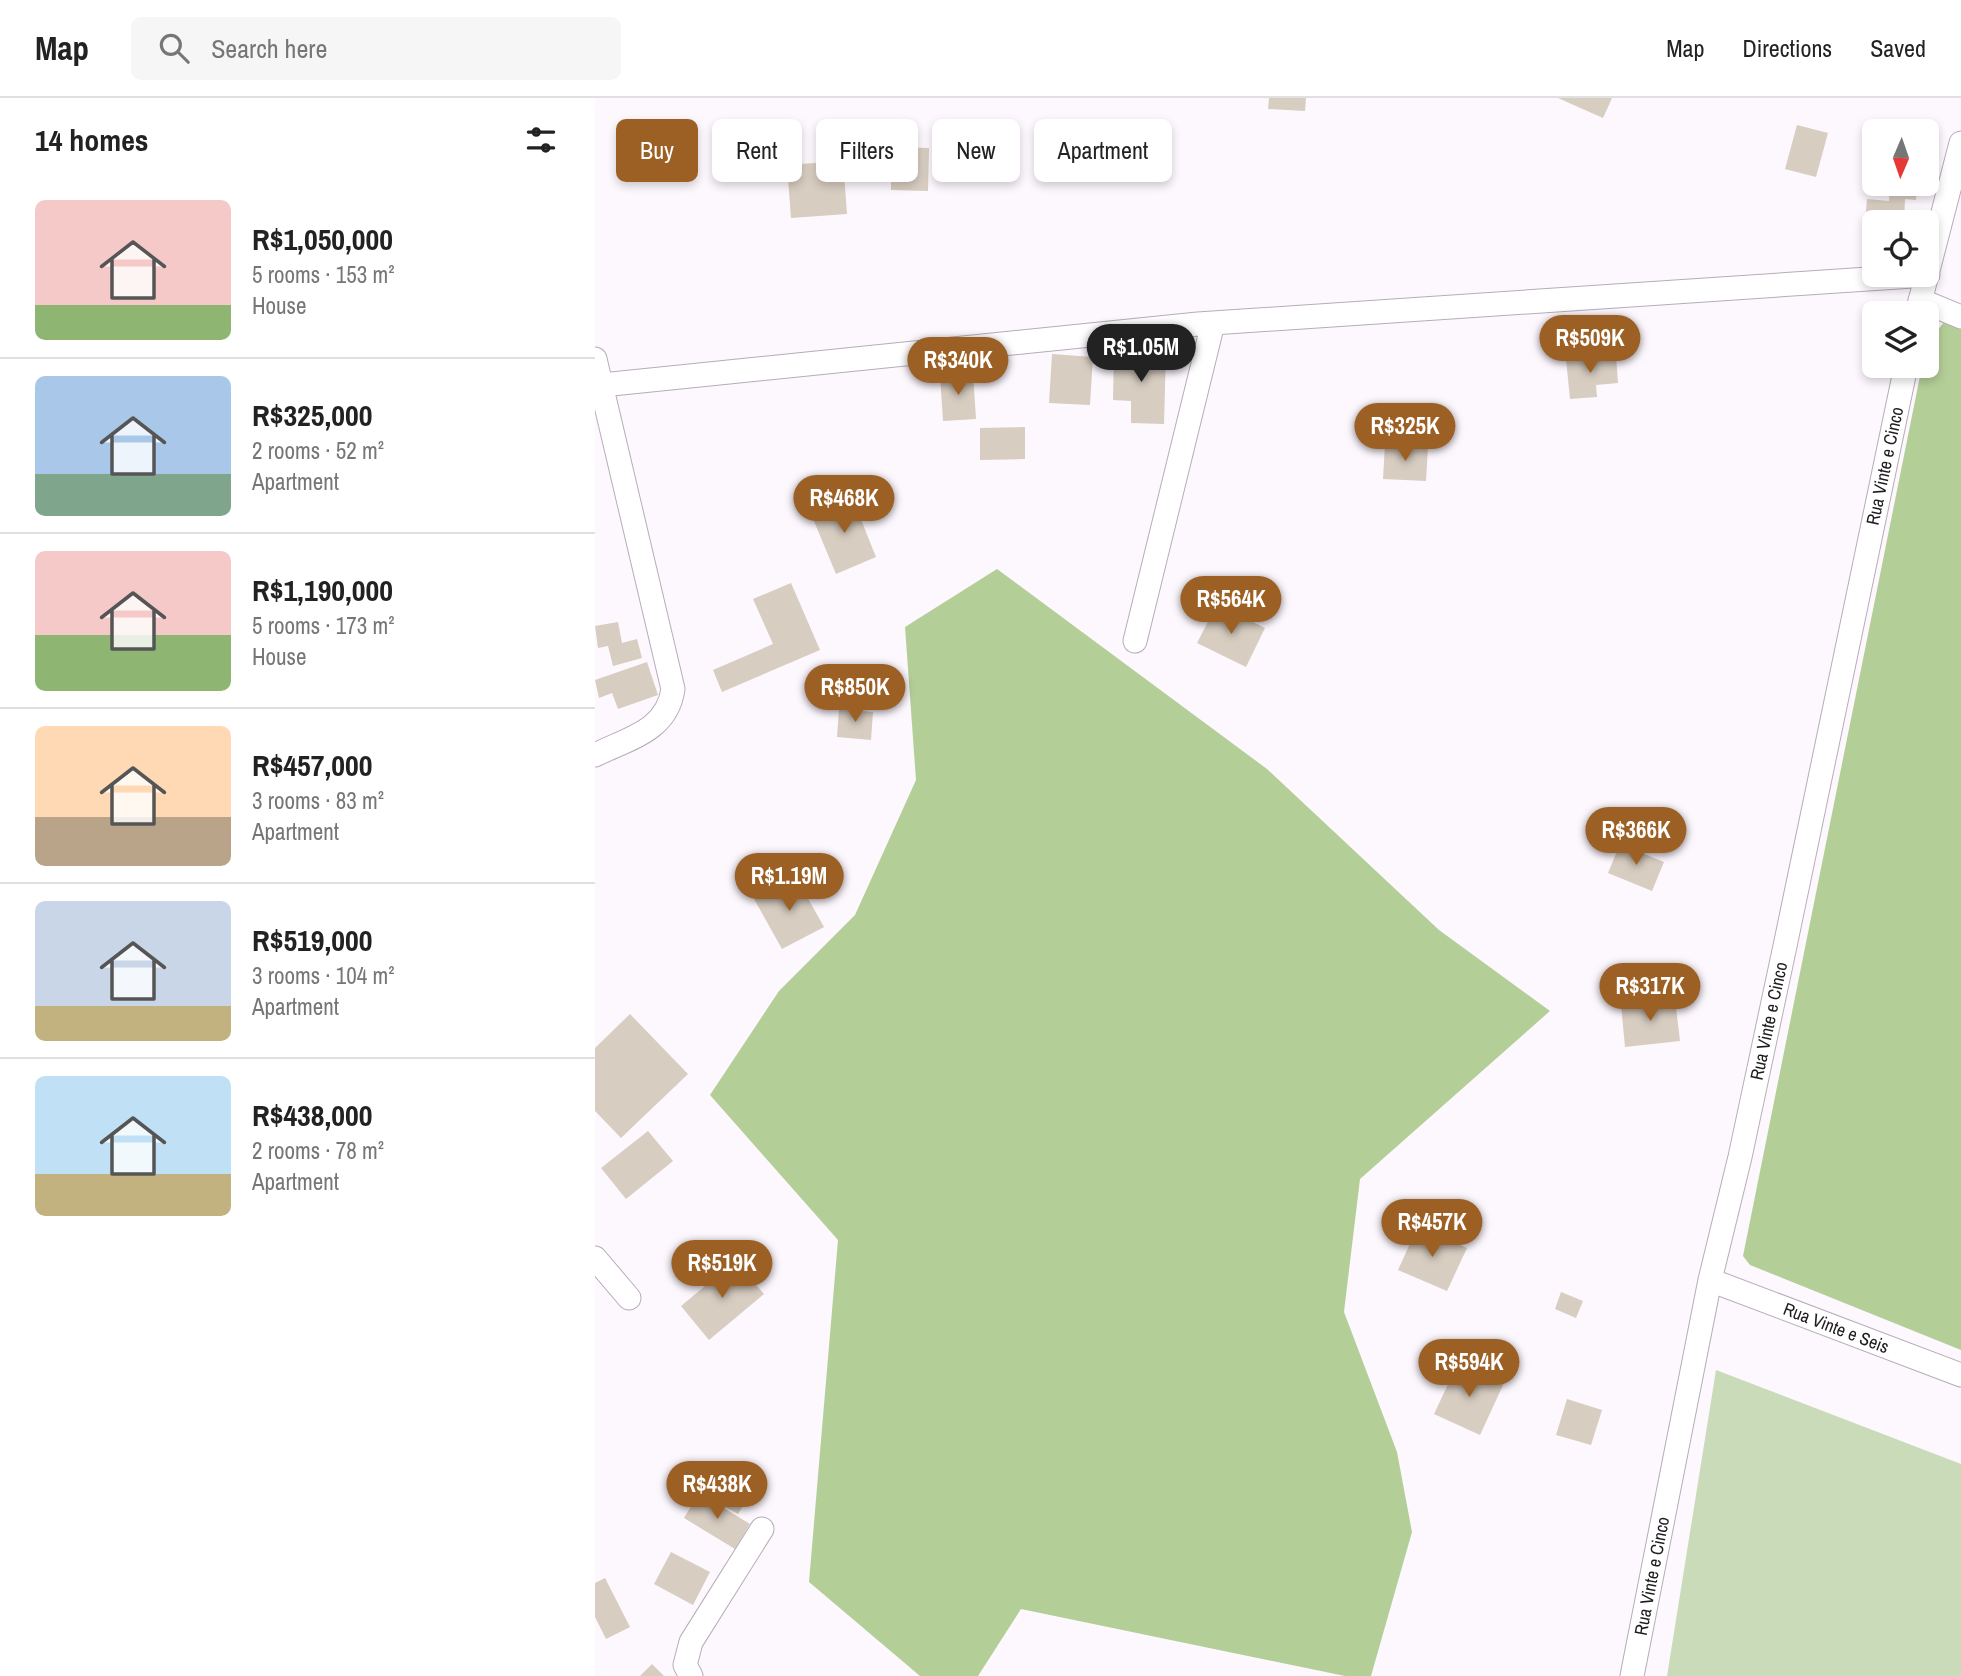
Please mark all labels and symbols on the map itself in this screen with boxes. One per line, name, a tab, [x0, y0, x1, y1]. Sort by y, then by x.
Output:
north arrow	[1862, 119, 1939, 196]
pin: R$509K	[1533, 316, 1647, 375]
pin: R$1.05M	[1076, 324, 1206, 384]
pin: R$340K	[901, 338, 1015, 397]
pin: R$325K	[1348, 404, 1462, 463]
street label: Rua Vinte e Cinco	[1860, 404, 1909, 527]
pin: R$468K	[787, 476, 901, 535]
pin: R$564K	[1174, 576, 1288, 636]
pin: R$850K	[798, 664, 912, 724]
pin: R$366K	[1579, 808, 1693, 867]
pin: R$1.19M	[724, 854, 854, 913]
street label: Rua Vinte e Cinco	[1744, 959, 1793, 1082]
pin: R$317K	[1593, 964, 1707, 1023]
pin: R$457K	[1375, 1200, 1489, 1259]
pin: R$519K	[665, 1240, 779, 1300]
street label: Rua Vinte e Seis	[1780, 1296, 1893, 1359]
pin: R$594K	[1412, 1340, 1526, 1399]
pin: R$438K	[660, 1462, 774, 1521]
street label: Rua Vinte e Cinco	[1628, 1514, 1675, 1637]

